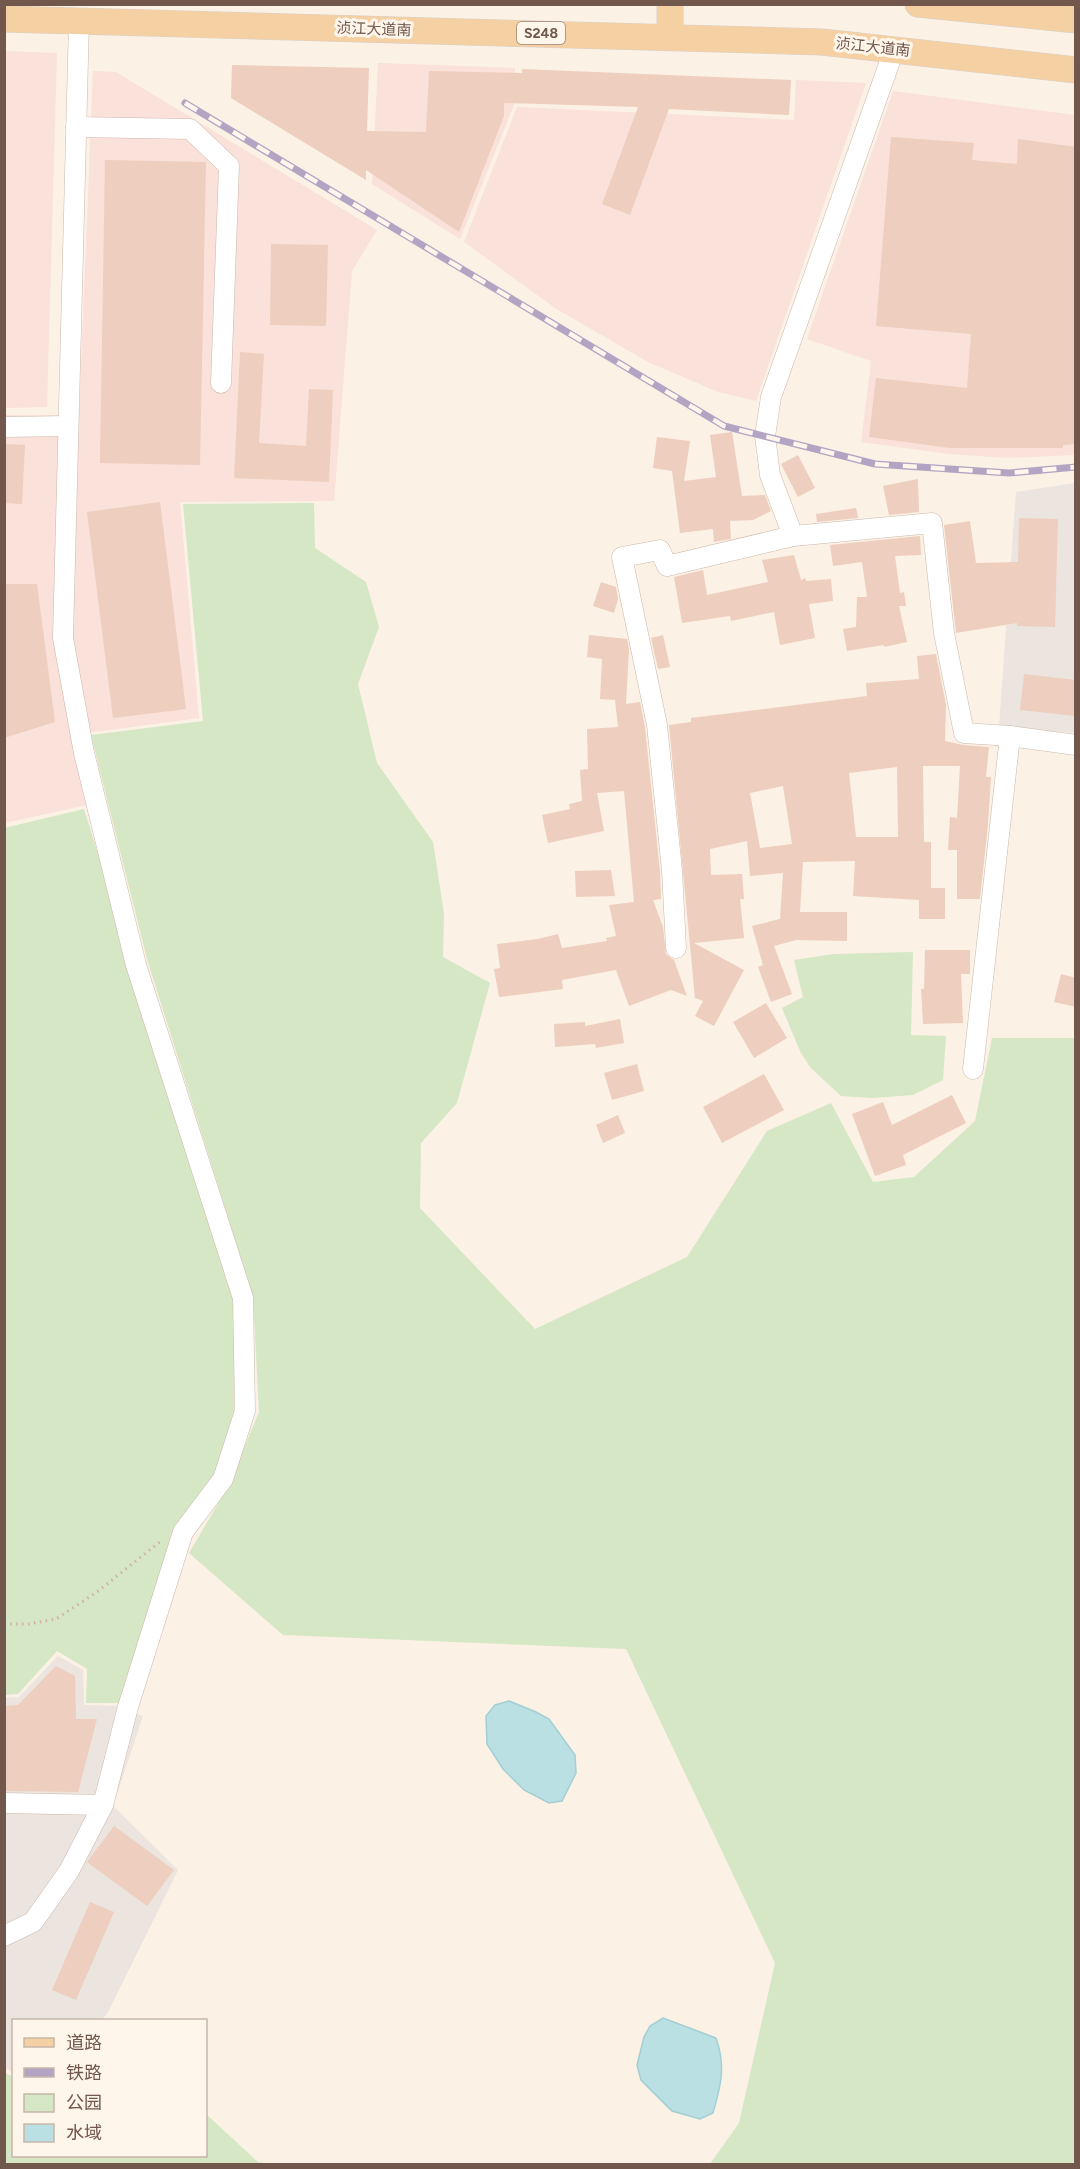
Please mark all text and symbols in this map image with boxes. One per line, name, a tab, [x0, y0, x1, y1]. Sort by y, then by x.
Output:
street label: 浈江大道南	[336, 19, 412, 39]
road number: S248	[517, 22, 565, 44]
street label: 浈江大道南	[835, 34, 911, 60]
legend	[12, 2019, 207, 2157]
text: 道路	[66, 2032, 102, 2054]
text: 铁路	[66, 2062, 102, 2084]
text: 公园	[66, 2092, 102, 2114]
text: 水域	[66, 2122, 102, 2144]

